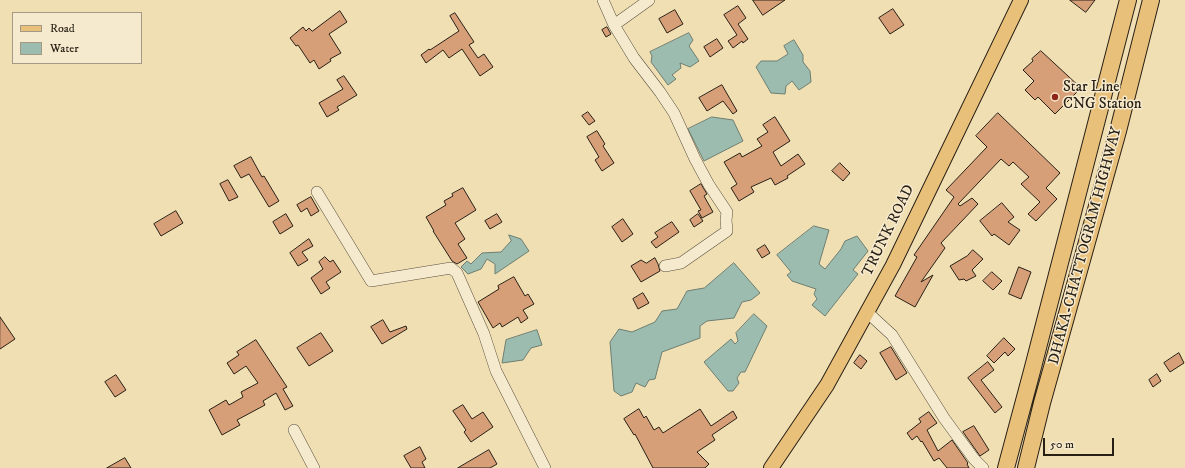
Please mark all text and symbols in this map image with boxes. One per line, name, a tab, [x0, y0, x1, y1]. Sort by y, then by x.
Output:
legend	[12, 12, 142, 64]
text: Road	[50, 21, 75, 36]
text: Water	[50, 41, 79, 56]
place label: Star Line CNG Station	[1063, 79, 1142, 114]
marker: Star Line CNG Station	[1050, 92, 1060, 102]
street label: DHAKA-CHATTOGRAM HIGHWAY	[1046, 125, 1126, 367]
street label: TRUNK ROAD	[859, 182, 919, 280]
scale bar	[1045, 430, 1116, 456]
text: 50 m	[1050, 437, 1074, 452]

